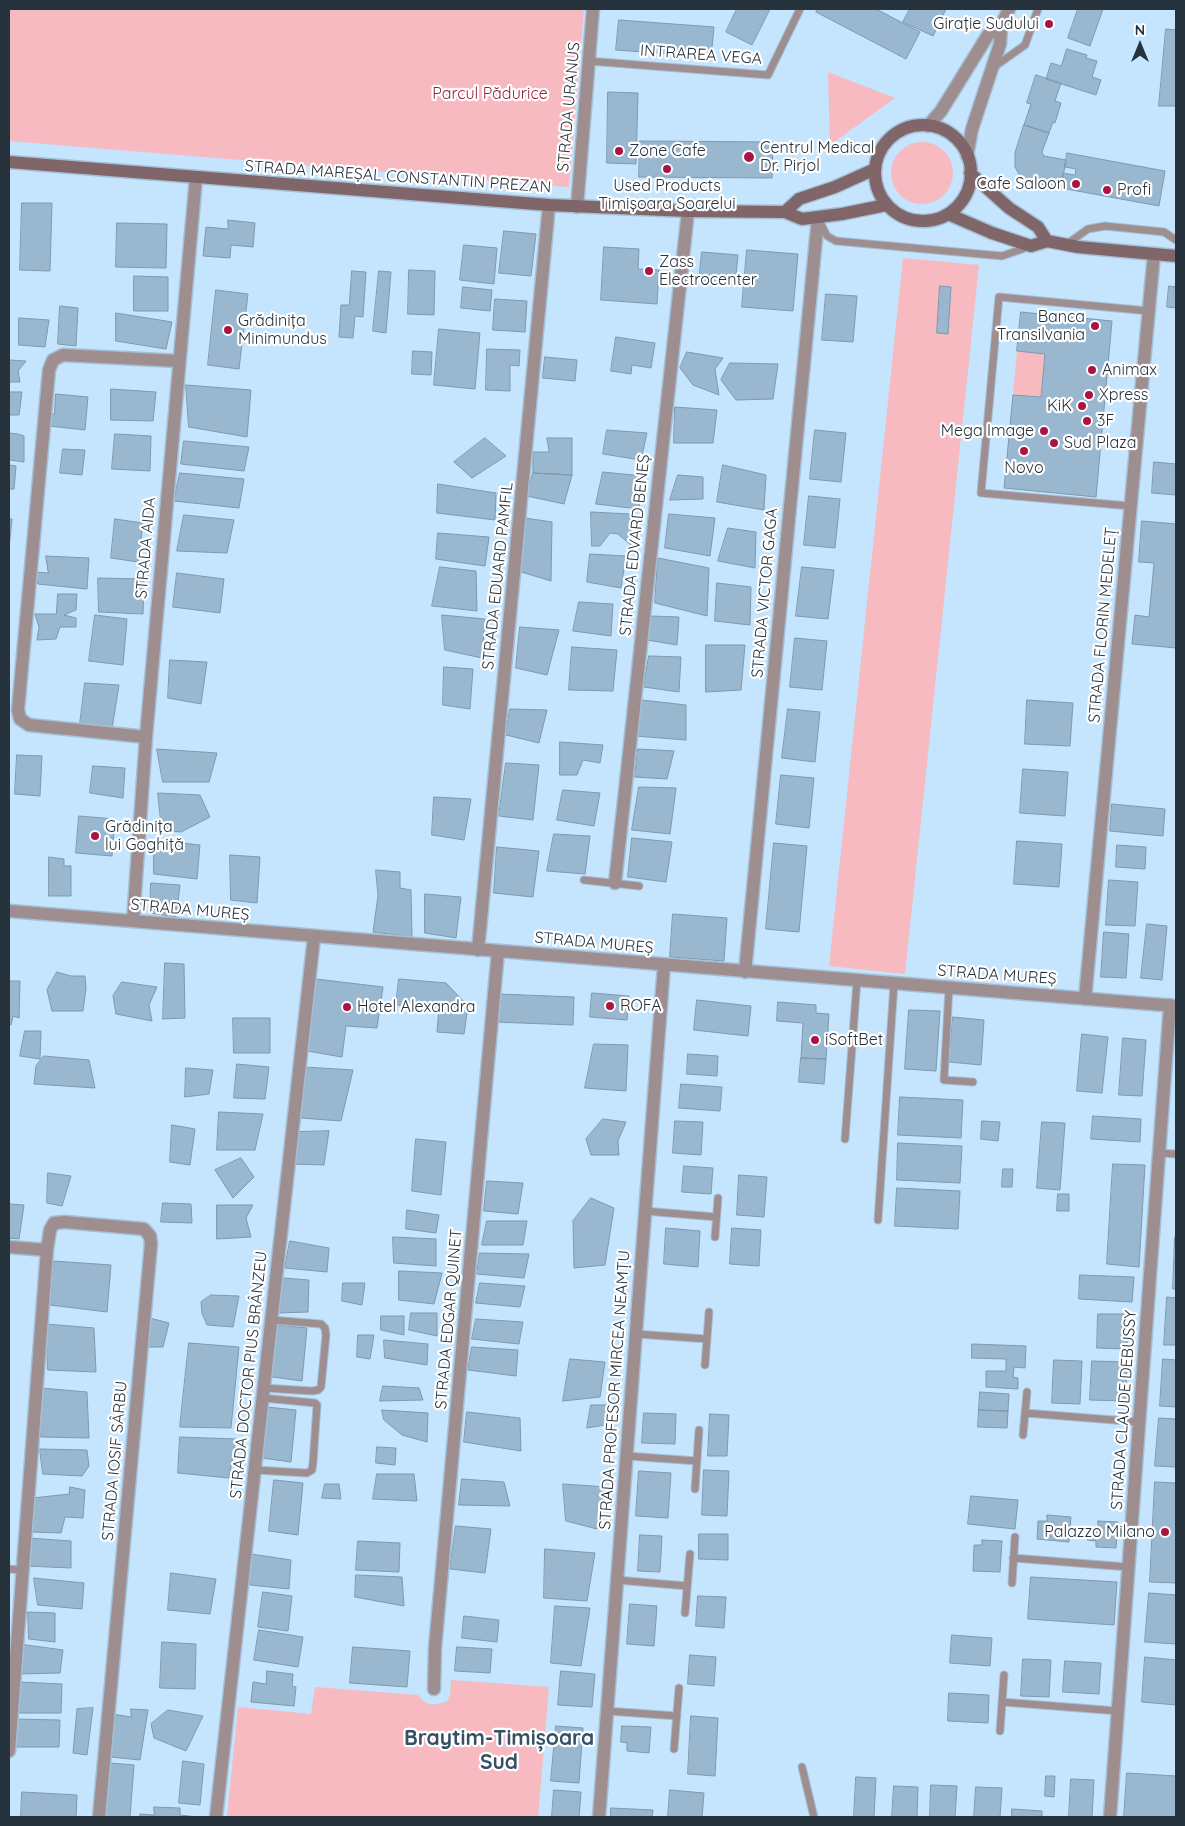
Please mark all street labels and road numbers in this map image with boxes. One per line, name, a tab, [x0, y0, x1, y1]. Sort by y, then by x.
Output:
street label: STRADA URANUS	[554, 41, 584, 173]
street label: INTRAREA VEGA	[639, 41, 763, 69]
street label: STRADA MAREȘAL CONSTANTIN PREZAN	[244, 157, 552, 197]
street label: STRADA EDVARD BENEȘ	[616, 453, 654, 637]
street label: STRADA EDUARD PAMFIL	[479, 481, 517, 671]
street label: STRADA AIDA	[132, 496, 160, 600]
street label: STRADA VICTOR GAGA	[748, 507, 782, 679]
street label: STRADA FLORIN MEDELEȚ	[1085, 526, 1121, 724]
street label: STRADA MUREȘ	[130, 895, 250, 925]
street label: STRADA MUREȘ	[534, 928, 654, 958]
street label: STRADA MUREȘ	[937, 961, 1057, 989]
street label: STRADA EDGAR QUINET	[432, 1228, 466, 1410]
street label: STRADA DOCTOR PIUS BRÂNZEU	[226, 1250, 272, 1500]
street label: STRADA PROFESOR MIRCEA NEAMȚU	[596, 1250, 634, 1530]
street label: STRADA CLAUDE DEBUSSY	[1107, 1309, 1141, 1511]
street label: STRADA IOSIF SÂRBU	[98, 1380, 132, 1542]

